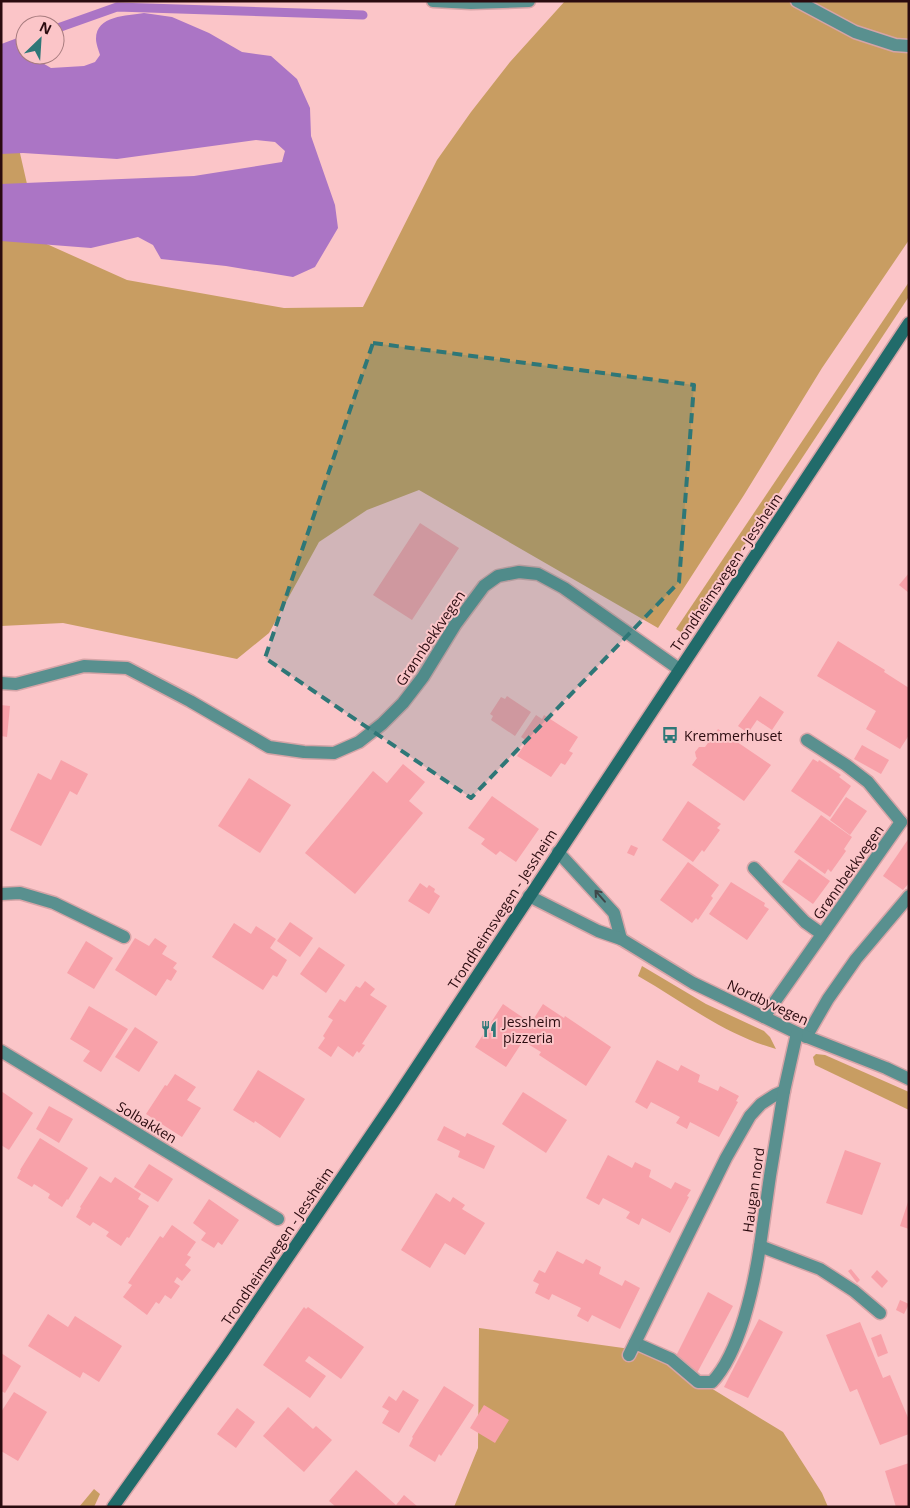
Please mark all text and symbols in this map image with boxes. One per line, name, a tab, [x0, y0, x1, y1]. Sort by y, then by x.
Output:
north arrow	[15, 15, 65, 65]
text: N	[37, 17, 55, 39]
street label: Trondheimsvegen - Jessheim	[666, 489, 786, 655]
street label: Grønnbekkvegen	[391, 586, 469, 690]
bus stop icon: Kremmerhuset	[660, 725, 680, 745]
place label: Kremmerhuset	[684, 726, 782, 745]
street label: Grønnbekkvegen	[808, 821, 888, 923]
street label: Trondheimsvegen - Jessheim	[443, 825, 561, 993]
one-way arrow	[594, 890, 605, 903]
street label: Nordbyvegen	[724, 975, 812, 1029]
place label: Jessheim pizzeria	[501, 1012, 561, 1047]
restaurant icon: Jessheim pizzeria	[479, 1019, 499, 1039]
street label: Solbakken	[113, 1097, 181, 1147]
street label: Haugan nord	[738, 1146, 768, 1234]
street label: Trondheimsvegen - Jessheim	[217, 1163, 337, 1329]

